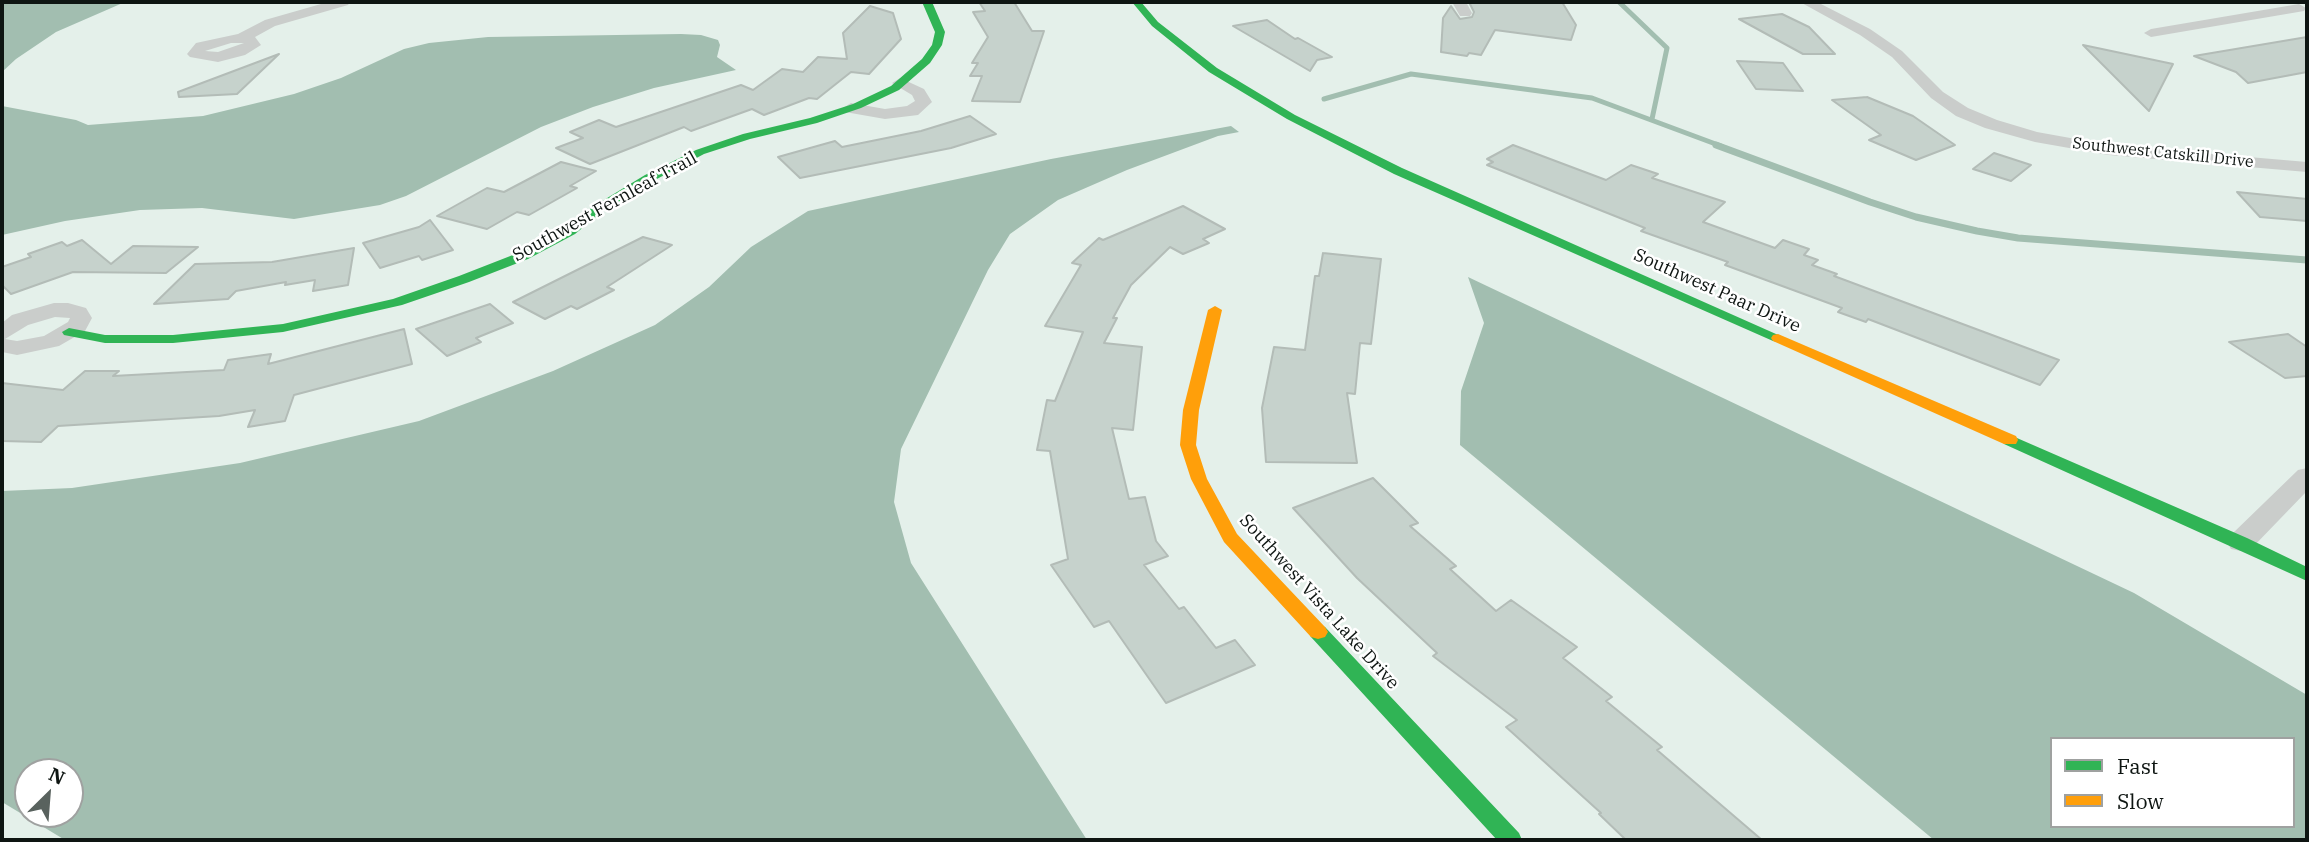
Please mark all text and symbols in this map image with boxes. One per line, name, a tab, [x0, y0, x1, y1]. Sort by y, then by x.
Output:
street label: Southwest Catskill Drive	[2071, 134, 2255, 172]
street label: Southwest Fernleaf Trail	[509, 147, 701, 267]
street label: Southwest Paar Drive	[1630, 244, 1804, 338]
street label: Southwest Vista Lake Drive	[1235, 510, 1403, 694]
legend	[2050, 737, 2295, 828]
text: Fast	[2117, 752, 2158, 780]
north arrow	[14, 758, 84, 828]
text: N	[45, 762, 69, 790]
text: Slow	[2117, 787, 2164, 815]

